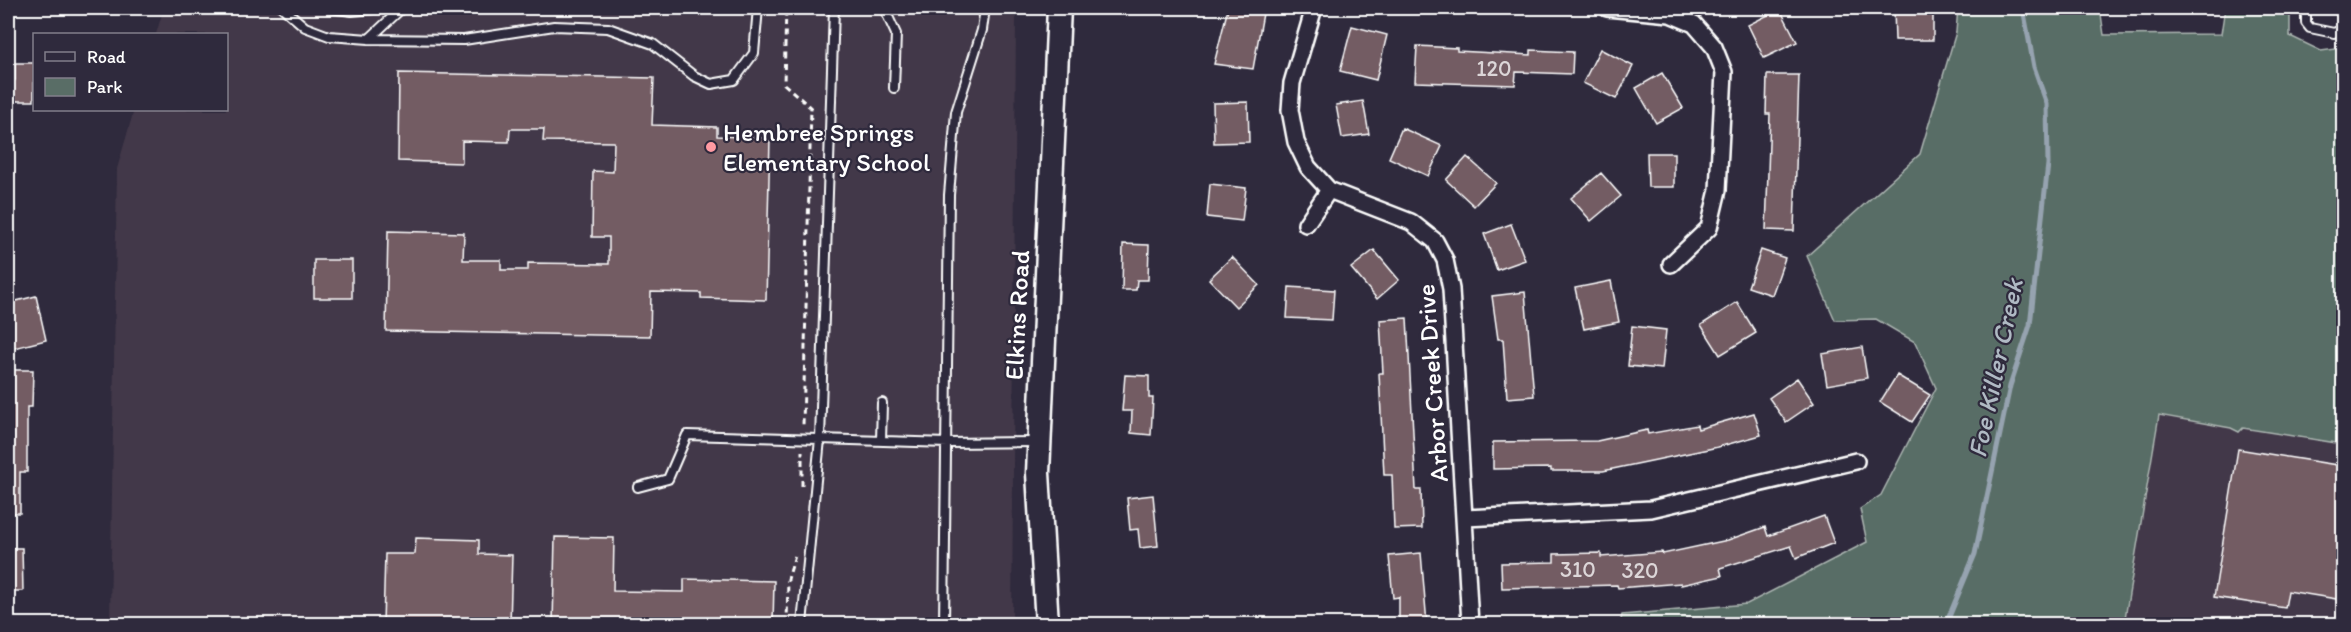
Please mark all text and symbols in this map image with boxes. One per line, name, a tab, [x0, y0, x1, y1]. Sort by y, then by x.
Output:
legend	[33, 33, 228, 111]
text: Road	[87, 46, 126, 68]
house number: 120	[1476, 55, 1512, 82]
text: Park	[87, 76, 122, 98]
place label: Hembree Springs Elementary School	[723, 116, 930, 178]
marker: Hembree Springs Elementary School	[704, 140, 718, 154]
street label: Elkins Road	[998, 249, 1036, 381]
water label: Foe Killer Creek	[1960, 273, 2031, 460]
street label: Arbor Creek Drive	[1409, 283, 1455, 483]
house number: 310	[1560, 556, 1596, 583]
house number: 320	[1621, 557, 1659, 584]

